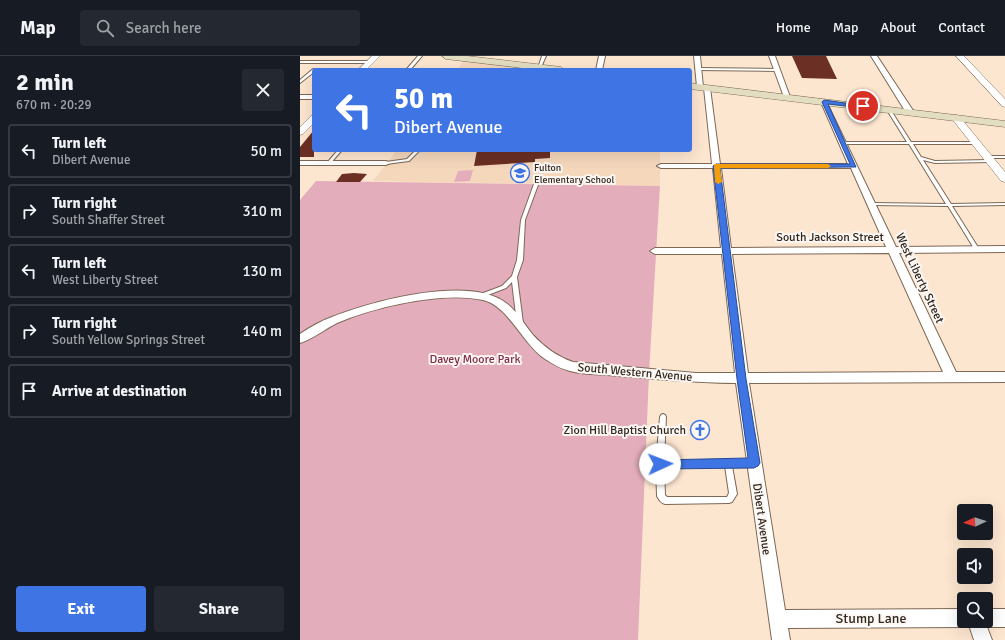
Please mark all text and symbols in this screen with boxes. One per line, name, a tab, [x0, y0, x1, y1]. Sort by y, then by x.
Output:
search box	[80, 10, 360, 46]
text: Map	[20, 16, 56, 40]
icon: search	[94, 17, 116, 39]
text: Search here	[126, 19, 201, 37]
text: Home	[776, 19, 811, 36]
text: Map	[833, 19, 858, 36]
text: About	[880, 19, 916, 36]
text: Contact	[938, 19, 985, 36]
text: 2 min	[16, 67, 74, 97]
button: close	[242, 69, 284, 111]
text: 50 m	[394, 82, 453, 116]
icon: left	[328, 84, 380, 136]
pin	[846, 89, 880, 123]
icon: arrive	[852, 95, 874, 117]
text: 670 m · 20:29	[16, 97, 92, 113]
text: Dibert Avenue	[394, 116, 503, 138]
text: Turn left	[52, 134, 106, 152]
icon: left	[18, 140, 40, 162]
text: 50 m	[251, 142, 282, 160]
text: Dibert Avenue	[52, 152, 130, 168]
school or university icon: Fulton Elementary School	[509, 162, 531, 184]
place label: Fulton Elementary School	[534, 162, 614, 186]
text: Turn right	[52, 194, 117, 212]
icon: right	[18, 200, 40, 222]
text: 310 m	[242, 202, 282, 220]
text: South Shaffer Street	[52, 212, 165, 228]
street label: South Jackson Street	[776, 230, 884, 245]
street label: West Liberty Street	[892, 231, 947, 326]
text: Turn left	[52, 254, 106, 272]
icon: left	[18, 260, 40, 282]
text: 130 m	[242, 262, 282, 280]
text: West Liberty Street	[52, 272, 158, 288]
text: Turn right	[52, 314, 117, 332]
icon: right	[18, 320, 40, 342]
text: 140 m	[242, 322, 282, 340]
text: South Yellow Springs Street	[52, 332, 205, 348]
park label: Davey Moore Park	[429, 352, 521, 367]
street label: South Western Avenue	[577, 360, 693, 385]
icon: arrive	[18, 380, 40, 402]
text: Arrive at destination	[52, 382, 187, 400]
text: 40 m	[251, 382, 282, 400]
church icon: Zion Hill Baptist Church	[689, 419, 711, 441]
place label: Zion Hill Baptist Church	[564, 423, 686, 438]
position arrow	[639, 443, 681, 485]
street label: Dibert Avenue	[749, 482, 774, 556]
north arrow	[957, 504, 993, 540]
map controls	[957, 504, 993, 628]
button: sound	[957, 548, 993, 584]
button: Exit	[16, 586, 146, 632]
button: Share	[154, 586, 284, 632]
button: search	[957, 592, 993, 628]
street label: Stump Lane	[836, 610, 906, 627]

